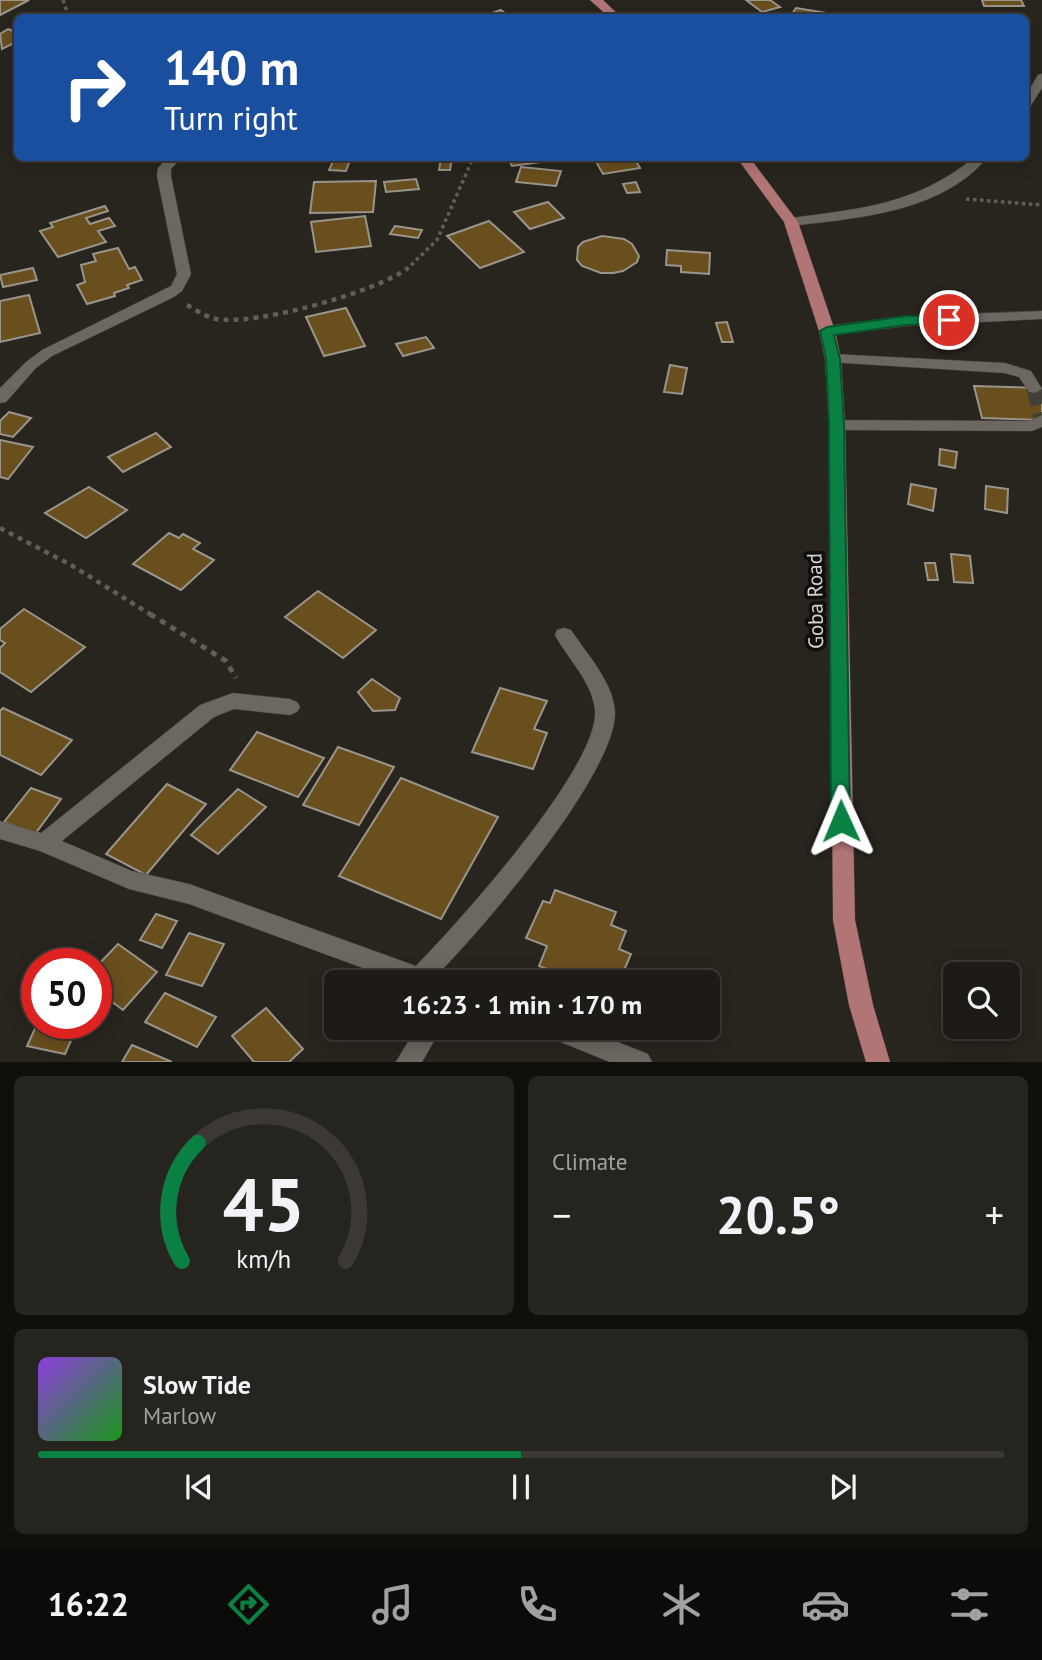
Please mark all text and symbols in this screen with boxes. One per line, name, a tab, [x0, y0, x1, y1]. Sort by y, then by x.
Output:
text: 140 m	[164, 35, 299, 99]
icon: right	[49, 42, 140, 133]
text: Turn right	[164, 97, 298, 139]
pin	[919, 290, 979, 350]
icon: arrive	[930, 301, 968, 339]
street label: Goba Road	[801, 553, 829, 649]
position arrow	[804, 784, 878, 858]
speed limit sign: 50	[21, 948, 112, 1039]
map controls	[943, 962, 1020, 1039]
button: search	[943, 962, 1020, 1039]
text: 16:23 · 1 min · 170 m	[402, 988, 642, 1021]
text: Climate	[552, 1147, 627, 1176]
text: 45	[223, 1158, 305, 1252]
text: 20.5°	[716, 1181, 840, 1248]
text: −	[552, 1190, 571, 1239]
text: +	[985, 1190, 1004, 1239]
text: km/h	[237, 1243, 291, 1275]
text: Slow Tide	[143, 1368, 251, 1401]
text: Marlow	[143, 1401, 216, 1430]
icon: previous	[180, 1468, 218, 1506]
icon: pause	[502, 1468, 540, 1506]
icon: next	[824, 1468, 862, 1506]
icon: directions	[224, 1580, 273, 1629]
icon: music	[368, 1580, 417, 1629]
icon: phone	[513, 1580, 562, 1629]
icon: climate	[657, 1580, 706, 1629]
icon: car	[801, 1580, 850, 1629]
icon: filters	[945, 1580, 994, 1629]
text: 16:22	[48, 1583, 129, 1625]

